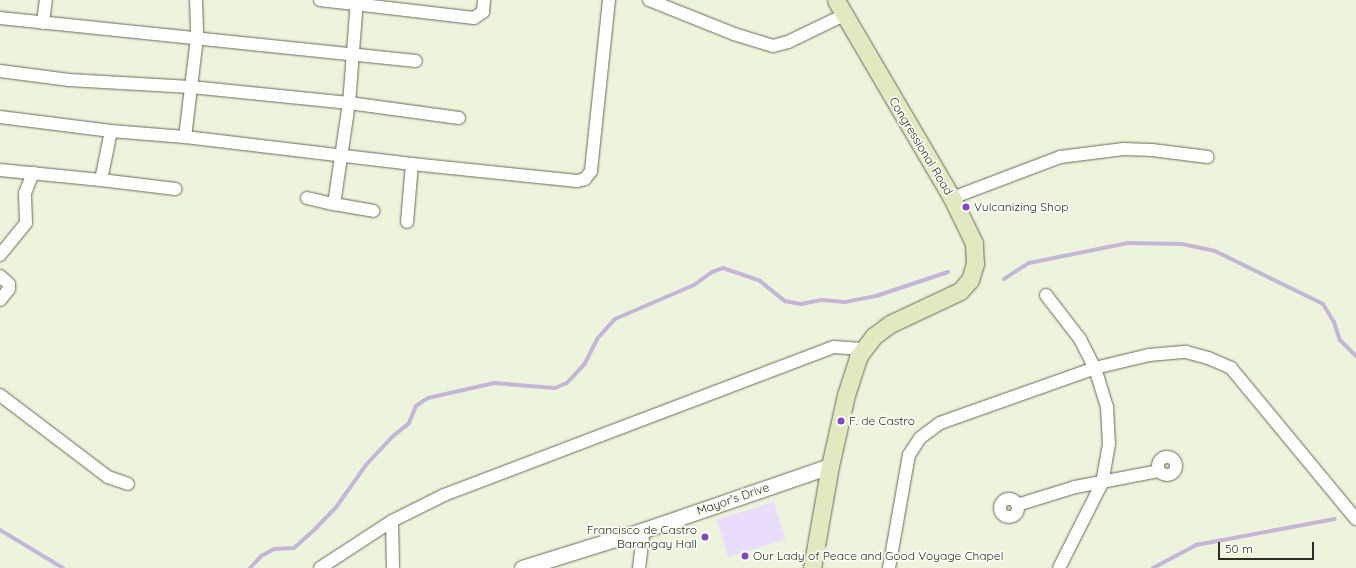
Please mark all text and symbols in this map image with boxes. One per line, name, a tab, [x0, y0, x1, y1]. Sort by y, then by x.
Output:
street label: Congressional Road	[886, 94, 956, 198]
place label: Vulcanizing Shop	[974, 200, 1068, 214]
marker: Vulcanizing Shop	[961, 202, 971, 212]
place label: F. de Castro	[849, 414, 915, 428]
marker: F. de Castro	[836, 416, 846, 426]
street label: Mayor's Drive	[695, 480, 771, 518]
place label: Francisco de Castro Barangay Hall	[587, 523, 697, 551]
marker: Francisco de Castro Barangay Hall	[700, 532, 710, 542]
scale bar	[1220, 534, 1316, 560]
text: 50 m	[1225, 541, 1253, 556]
place label: Our Lady of Peace and Good Voyage Chapel	[753, 549, 1003, 563]
marker: Our Lady of Peace and Good Voyage Chapel	[740, 551, 750, 561]

